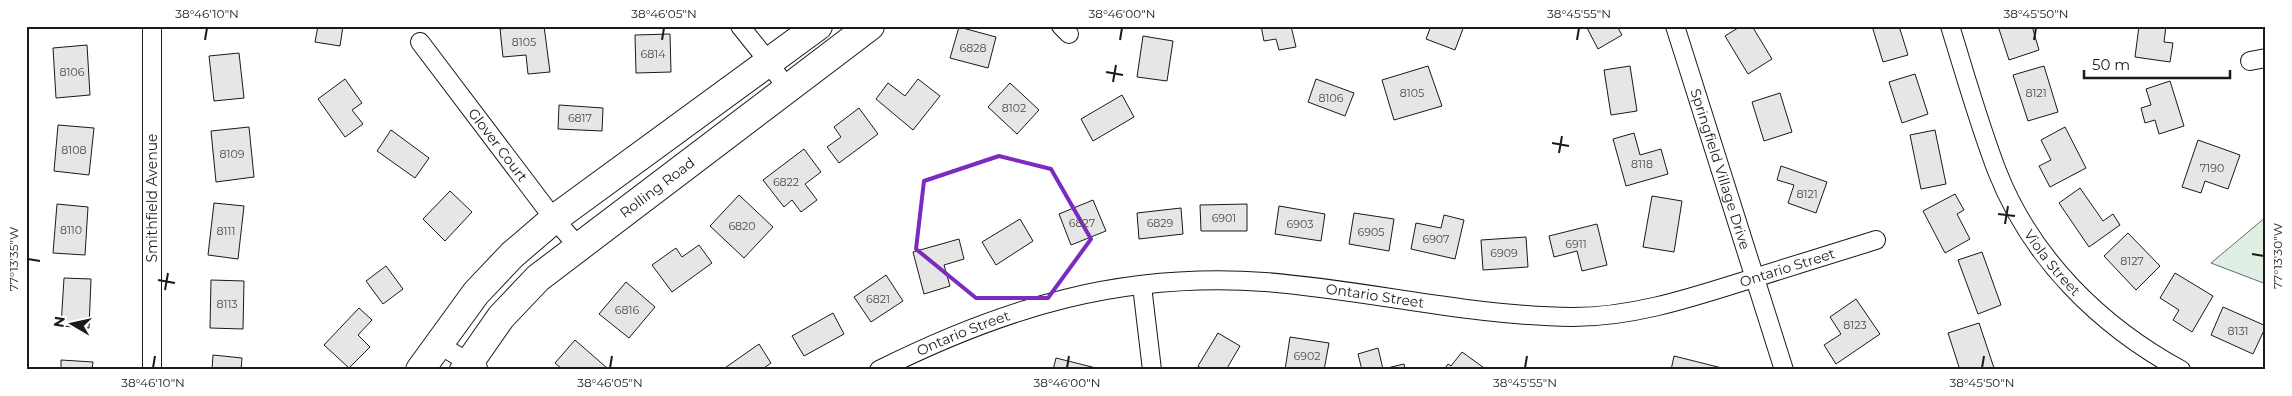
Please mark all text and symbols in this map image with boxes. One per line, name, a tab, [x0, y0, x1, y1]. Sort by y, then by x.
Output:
text: 38°46'10"N	[175, 6, 239, 21]
text: 38°46'05"N	[631, 6, 697, 21]
text: 38°46'00"N	[1089, 6, 1155, 21]
text: 38°45'55"N	[1547, 6, 1611, 21]
text: 38°45'50"N	[2003, 6, 2069, 21]
house number: 8105	[512, 35, 536, 49]
house number: 6828	[960, 41, 986, 55]
house number: 6814	[641, 47, 666, 61]
scale bar	[2084, 48, 2231, 80]
text: 50 m	[2092, 55, 2130, 74]
house number: 8106	[60, 65, 85, 79]
house number: 8105	[1400, 86, 1424, 100]
street label: Springfield Village Drive	[1686, 86, 1754, 252]
house number: 8121	[2025, 86, 2047, 100]
house number: 8106	[1319, 91, 1344, 105]
house number: 8102	[1002, 101, 1026, 115]
street label: Glover Court	[464, 104, 532, 185]
house number: 6817	[568, 111, 592, 125]
street label: Smithfield Avenue	[143, 134, 161, 263]
house number: 8108	[61, 143, 87, 157]
house number: 8109	[220, 147, 245, 161]
street label: Rolling Road	[616, 153, 698, 222]
house number: 8118	[1631, 157, 1653, 171]
house number: 7190	[2200, 161, 2224, 175]
house number: 6822	[773, 175, 799, 189]
house number: 8121	[1796, 187, 1818, 201]
house number: 6901	[1212, 211, 1236, 225]
house number: 6827	[1069, 216, 1095, 230]
house number: 6829	[1147, 216, 1174, 230]
house number: 6903	[1287, 217, 1313, 231]
house number: 6820	[728, 219, 756, 233]
house number: 8110	[60, 223, 82, 237]
text: 77°13'30"W	[2270, 223, 2285, 289]
house number: 8111	[217, 224, 235, 238]
house number: 6905	[1358, 225, 1384, 239]
street label: Viola Street	[2020, 226, 2085, 300]
text: 77°13'35"W	[6, 227, 21, 291]
house number: 6907	[1422, 232, 1450, 246]
house number: 6911	[1565, 237, 1587, 251]
street label: Ontario Street	[1737, 244, 1837, 291]
house number: 6909	[1490, 246, 1518, 260]
house number: 8127	[2120, 254, 2144, 268]
street label: Ontario Street	[1325, 280, 1426, 312]
house number: 6821	[866, 292, 890, 306]
house number: 8113	[216, 297, 238, 311]
north arrow	[48, 298, 98, 348]
house number: 6816	[615, 303, 639, 317]
street label: Ontario Street	[914, 306, 1012, 360]
text: N	[49, 315, 69, 329]
house number: 8123	[1843, 318, 1867, 332]
house number: 8131	[2227, 324, 2249, 338]
house number: 6902	[1294, 349, 1320, 363]
text: 38°46'10"N	[121, 375, 185, 390]
text: 38°46'05"N	[577, 375, 643, 390]
text: 38°46'00"N	[1034, 375, 1100, 390]
text: 38°45'55"N	[1493, 375, 1557, 390]
text: 38°45'50"N	[1949, 375, 2015, 390]

